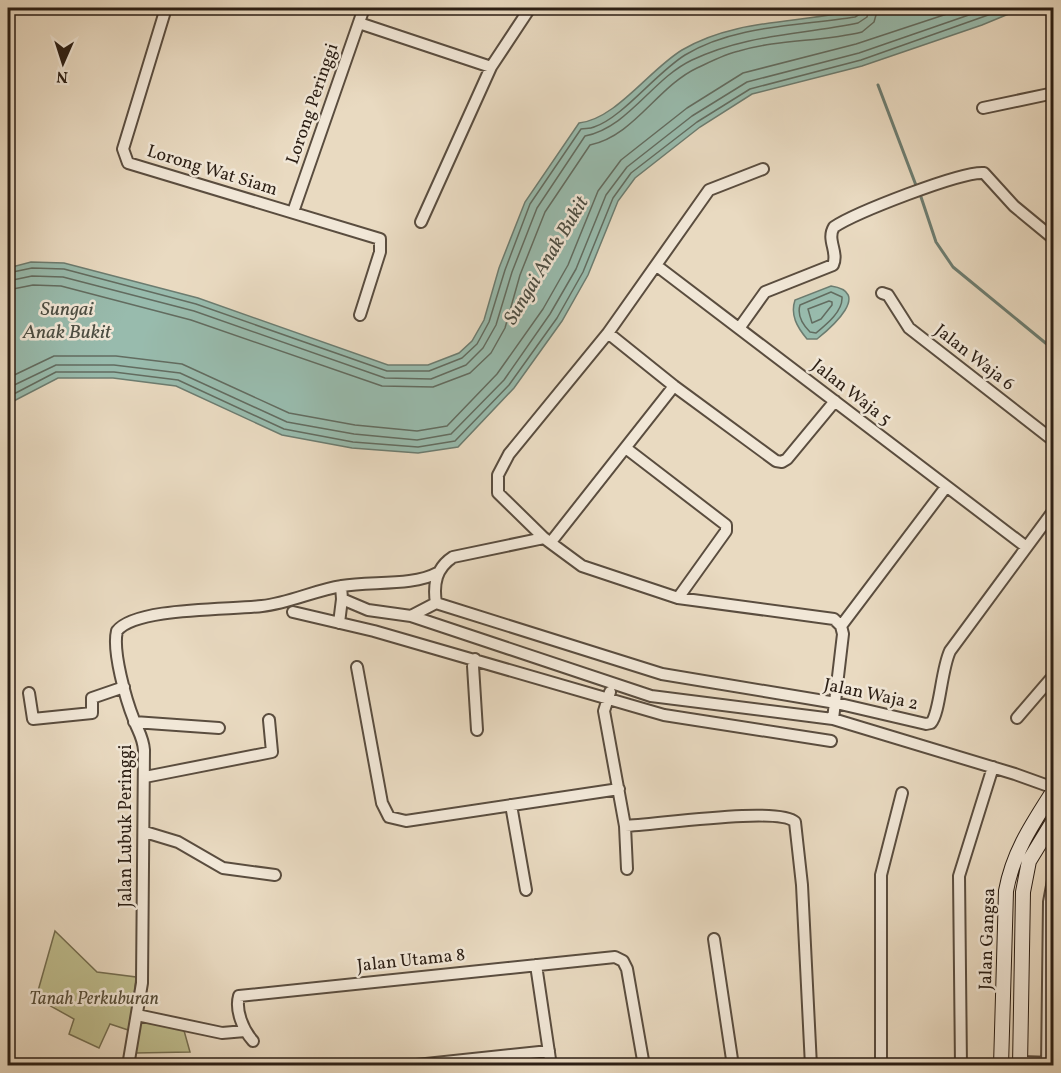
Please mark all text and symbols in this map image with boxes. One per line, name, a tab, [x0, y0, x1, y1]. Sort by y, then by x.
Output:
north arrow	[33, 33, 93, 93]
street label: Lorong Peringgi	[281, 40, 345, 168]
text: N	[56, 65, 69, 87]
street label: Lorong Wat Siam	[144, 139, 280, 203]
water label: Sungai Anak Bukit	[498, 191, 597, 330]
water label: Sungai Anak Bukit	[22, 296, 112, 347]
street label: Jalan Waja 6	[929, 319, 1019, 397]
street label: Jalan Waja 5	[806, 354, 896, 432]
street label: Jalan Waja 2	[821, 673, 921, 717]
street label: Jalan Lubuk Peringgi	[114, 744, 139, 908]
street label: Jalan Gangsa	[974, 887, 1002, 991]
street label: Jalan Utama 8	[356, 943, 466, 979]
park label: Tanah Perkuburan	[29, 987, 159, 1012]

